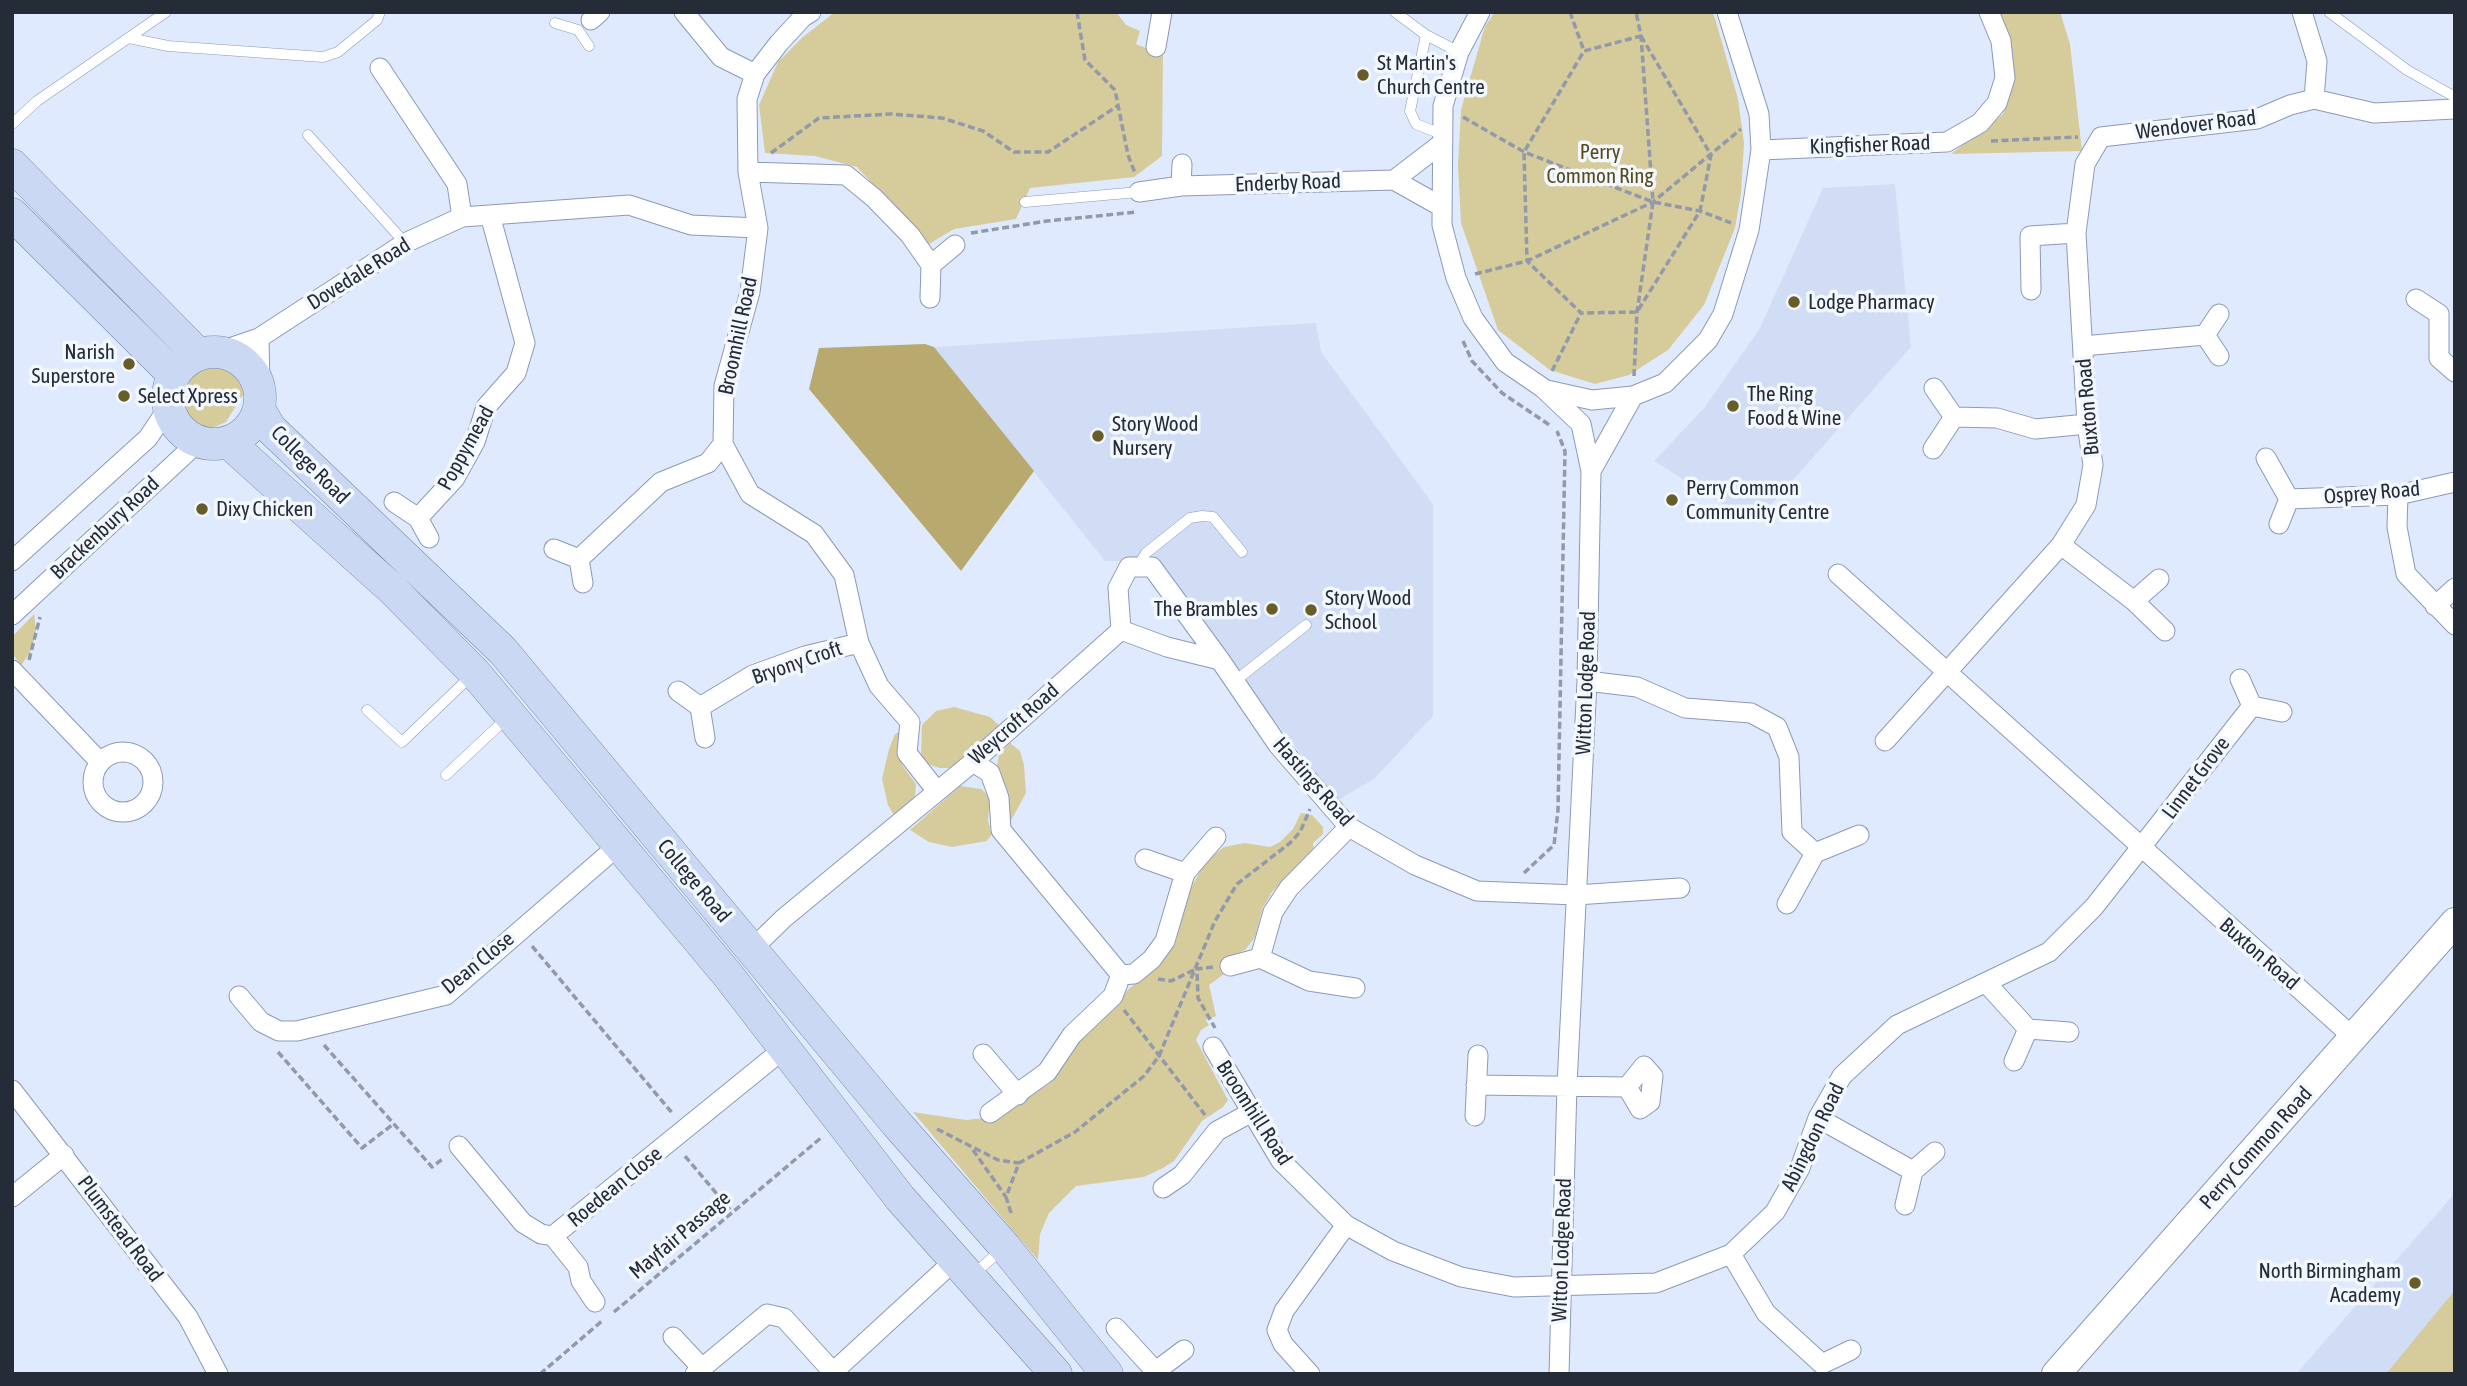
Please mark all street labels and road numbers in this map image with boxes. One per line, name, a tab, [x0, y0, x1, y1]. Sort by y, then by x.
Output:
street label: Wendover Road	[2134, 105, 2258, 145]
street label: Kingfisher Road	[1809, 130, 1931, 160]
street label: Enderby Road	[1235, 169, 1341, 197]
street label: Dovedale Road	[303, 232, 415, 316]
street label: Broomhill Road	[713, 275, 763, 397]
street label: Buxton Road	[2071, 357, 2105, 457]
street label: Poppymead	[433, 401, 499, 495]
street label: College Road	[265, 420, 355, 510]
street label: Brackenbury Road	[45, 471, 165, 585]
street label: Osprey Road	[2323, 476, 2421, 510]
street label: Witton Lodge Road	[1571, 611, 1601, 755]
street label: Bryony Croft	[749, 636, 845, 690]
street label: Weycroft Road	[964, 678, 1064, 770]
street label: Hastings Road	[1267, 732, 1359, 832]
street label: Linnet Grove	[2157, 732, 2235, 824]
street label: College Road	[652, 834, 736, 928]
street label: Buxton Road	[2214, 913, 2304, 995]
street label: Dean Close	[437, 926, 519, 1000]
street label: Broomhill Road	[1211, 1056, 1297, 1170]
street label: Abingdon Road	[1776, 1079, 1850, 1195]
street label: Perry Common Road	[2194, 1082, 2318, 1214]
street label: Roedean Close	[563, 1141, 667, 1233]
street label: Plumstead Road	[72, 1171, 168, 1287]
street label: Witton Lodge Road	[1547, 1178, 1577, 1322]
street label: Mayfair Passage	[624, 1185, 736, 1285]

